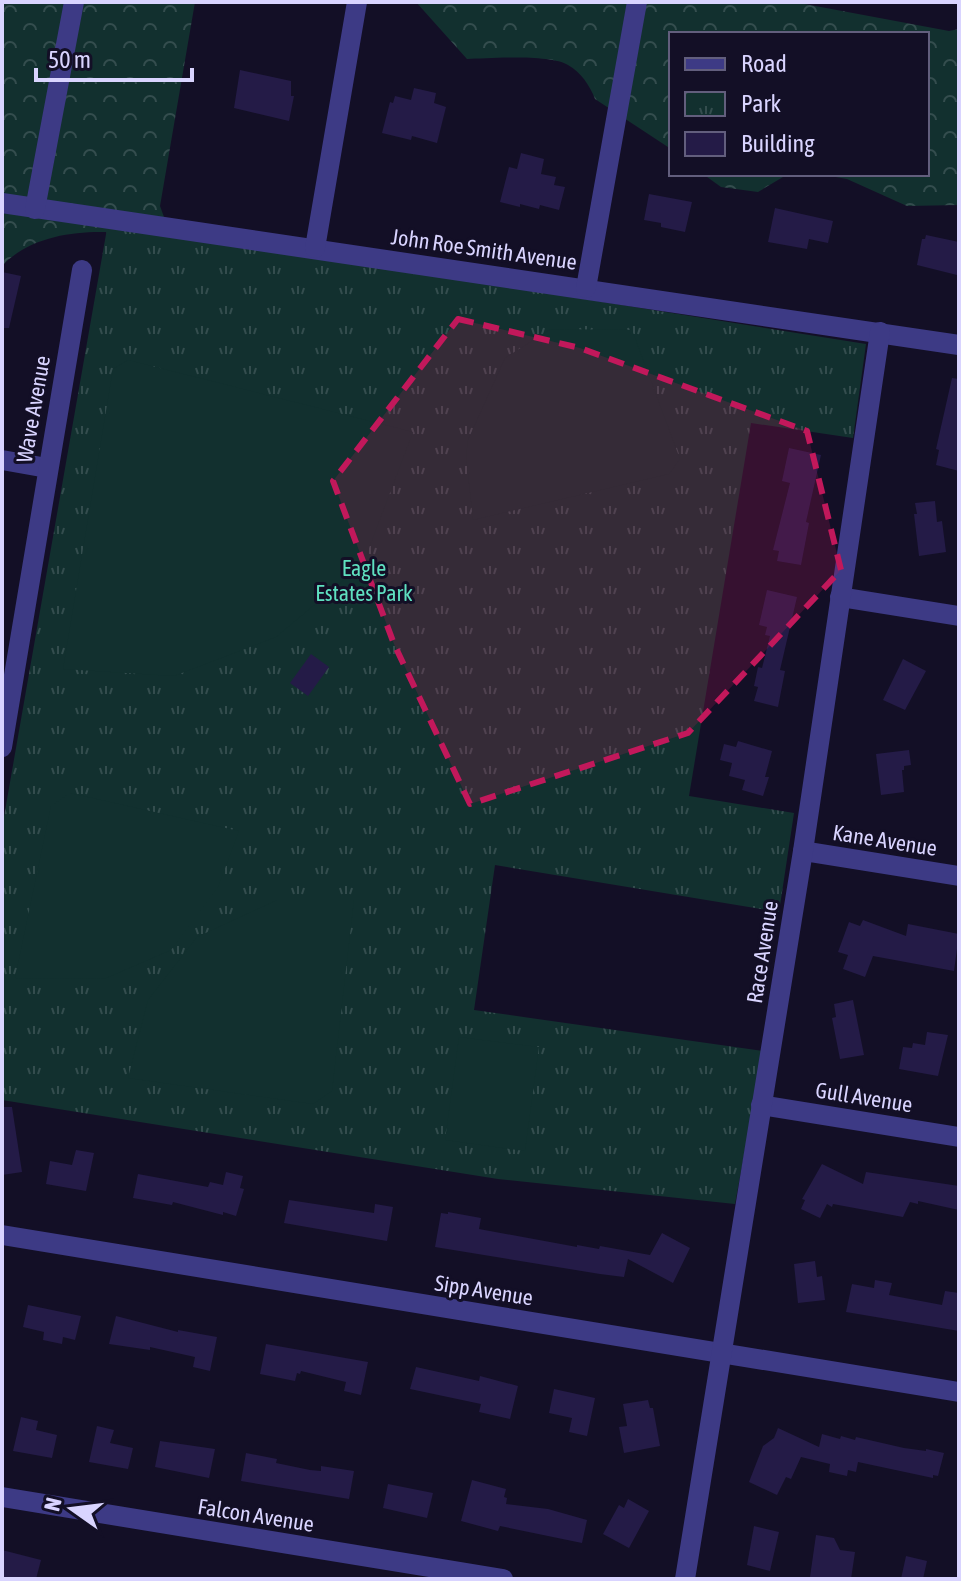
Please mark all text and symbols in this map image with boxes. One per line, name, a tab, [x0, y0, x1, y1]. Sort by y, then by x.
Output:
scale bar	[36, 32, 192, 82]
legend	[669, 32, 929, 176]
text: 50 m	[48, 46, 91, 73]
text: Road	[741, 50, 787, 77]
text: Park	[741, 90, 782, 117]
text: Building	[741, 130, 815, 157]
street label: John Roe Smith Avenue	[390, 223, 578, 275]
street label: Wave Avenue	[11, 353, 55, 465]
park label: Eagle Estates Park	[315, 555, 413, 606]
street label: Kane Avenue	[831, 819, 939, 861]
street label: Race Avenue	[741, 899, 783, 1005]
street label: Gull Avenue	[814, 1077, 914, 1117]
street label: Sipp Avenue	[433, 1269, 535, 1311]
north arrow	[32, 1469, 112, 1549]
street label: Falcon Avenue	[196, 1493, 316, 1537]
text: N	[38, 1495, 67, 1514]

